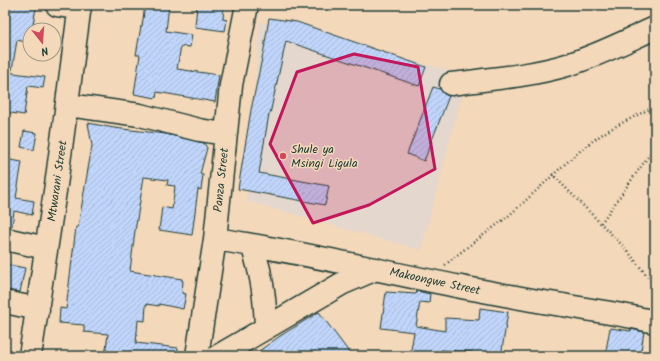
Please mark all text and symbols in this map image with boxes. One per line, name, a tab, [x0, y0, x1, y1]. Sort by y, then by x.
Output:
north arrow	[22, 22, 62, 62]
text: N	[39, 41, 51, 60]
street label: Mtwarani Street	[42, 139, 73, 223]
place label: Shule ya Msingi Ligula	[291, 140, 358, 173]
street label: Panza Street	[209, 147, 234, 213]
marker: Shule ya Msingi Ligula	[278, 151, 288, 161]
street label: Makoongwe Street	[388, 263, 482, 300]

